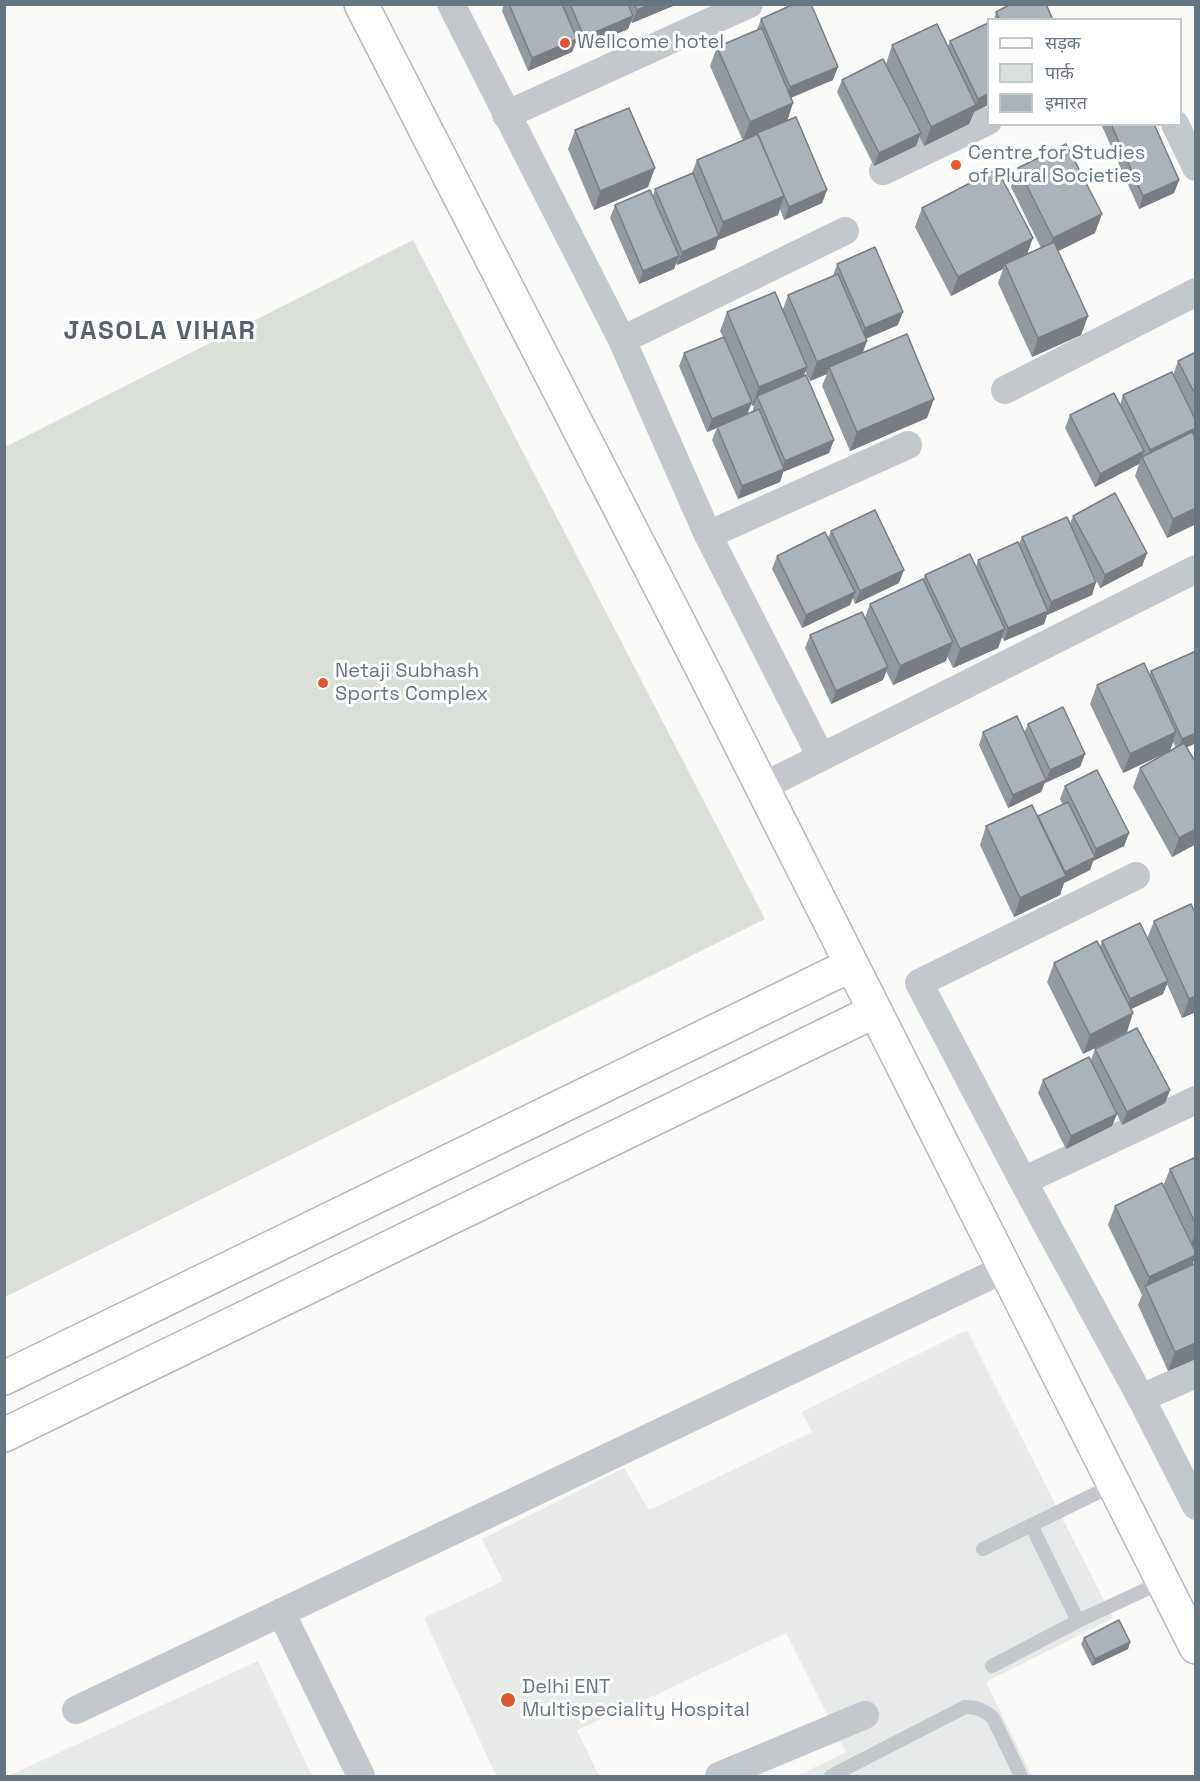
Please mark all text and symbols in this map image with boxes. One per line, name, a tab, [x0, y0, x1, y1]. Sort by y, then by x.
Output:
legend	[987, 18, 1182, 126]
place label: Wellcome hotel	[577, 31, 724, 55]
text: सड़क	[1045, 31, 1081, 54]
marker: Wellcome hotel	[558, 36, 572, 50]
text: पार्क	[1045, 61, 1074, 84]
text: इमारत	[1045, 91, 1087, 114]
place label: Centre for Studies of Plural Societies	[968, 142, 1145, 189]
marker: Centre for Studies of Plural Societies	[949, 158, 963, 172]
district label: JASOLA VIHAR	[64, 316, 256, 348]
place label: Netaji Subhash Sports Complex	[335, 660, 488, 707]
marker: Netaji Subhash Sports Complex	[316, 676, 330, 690]
place label: Delhi ENT Multispeciality Hospital	[522, 1676, 750, 1723]
marker: Delhi ENT Multispeciality Hospital	[499, 1691, 517, 1709]

